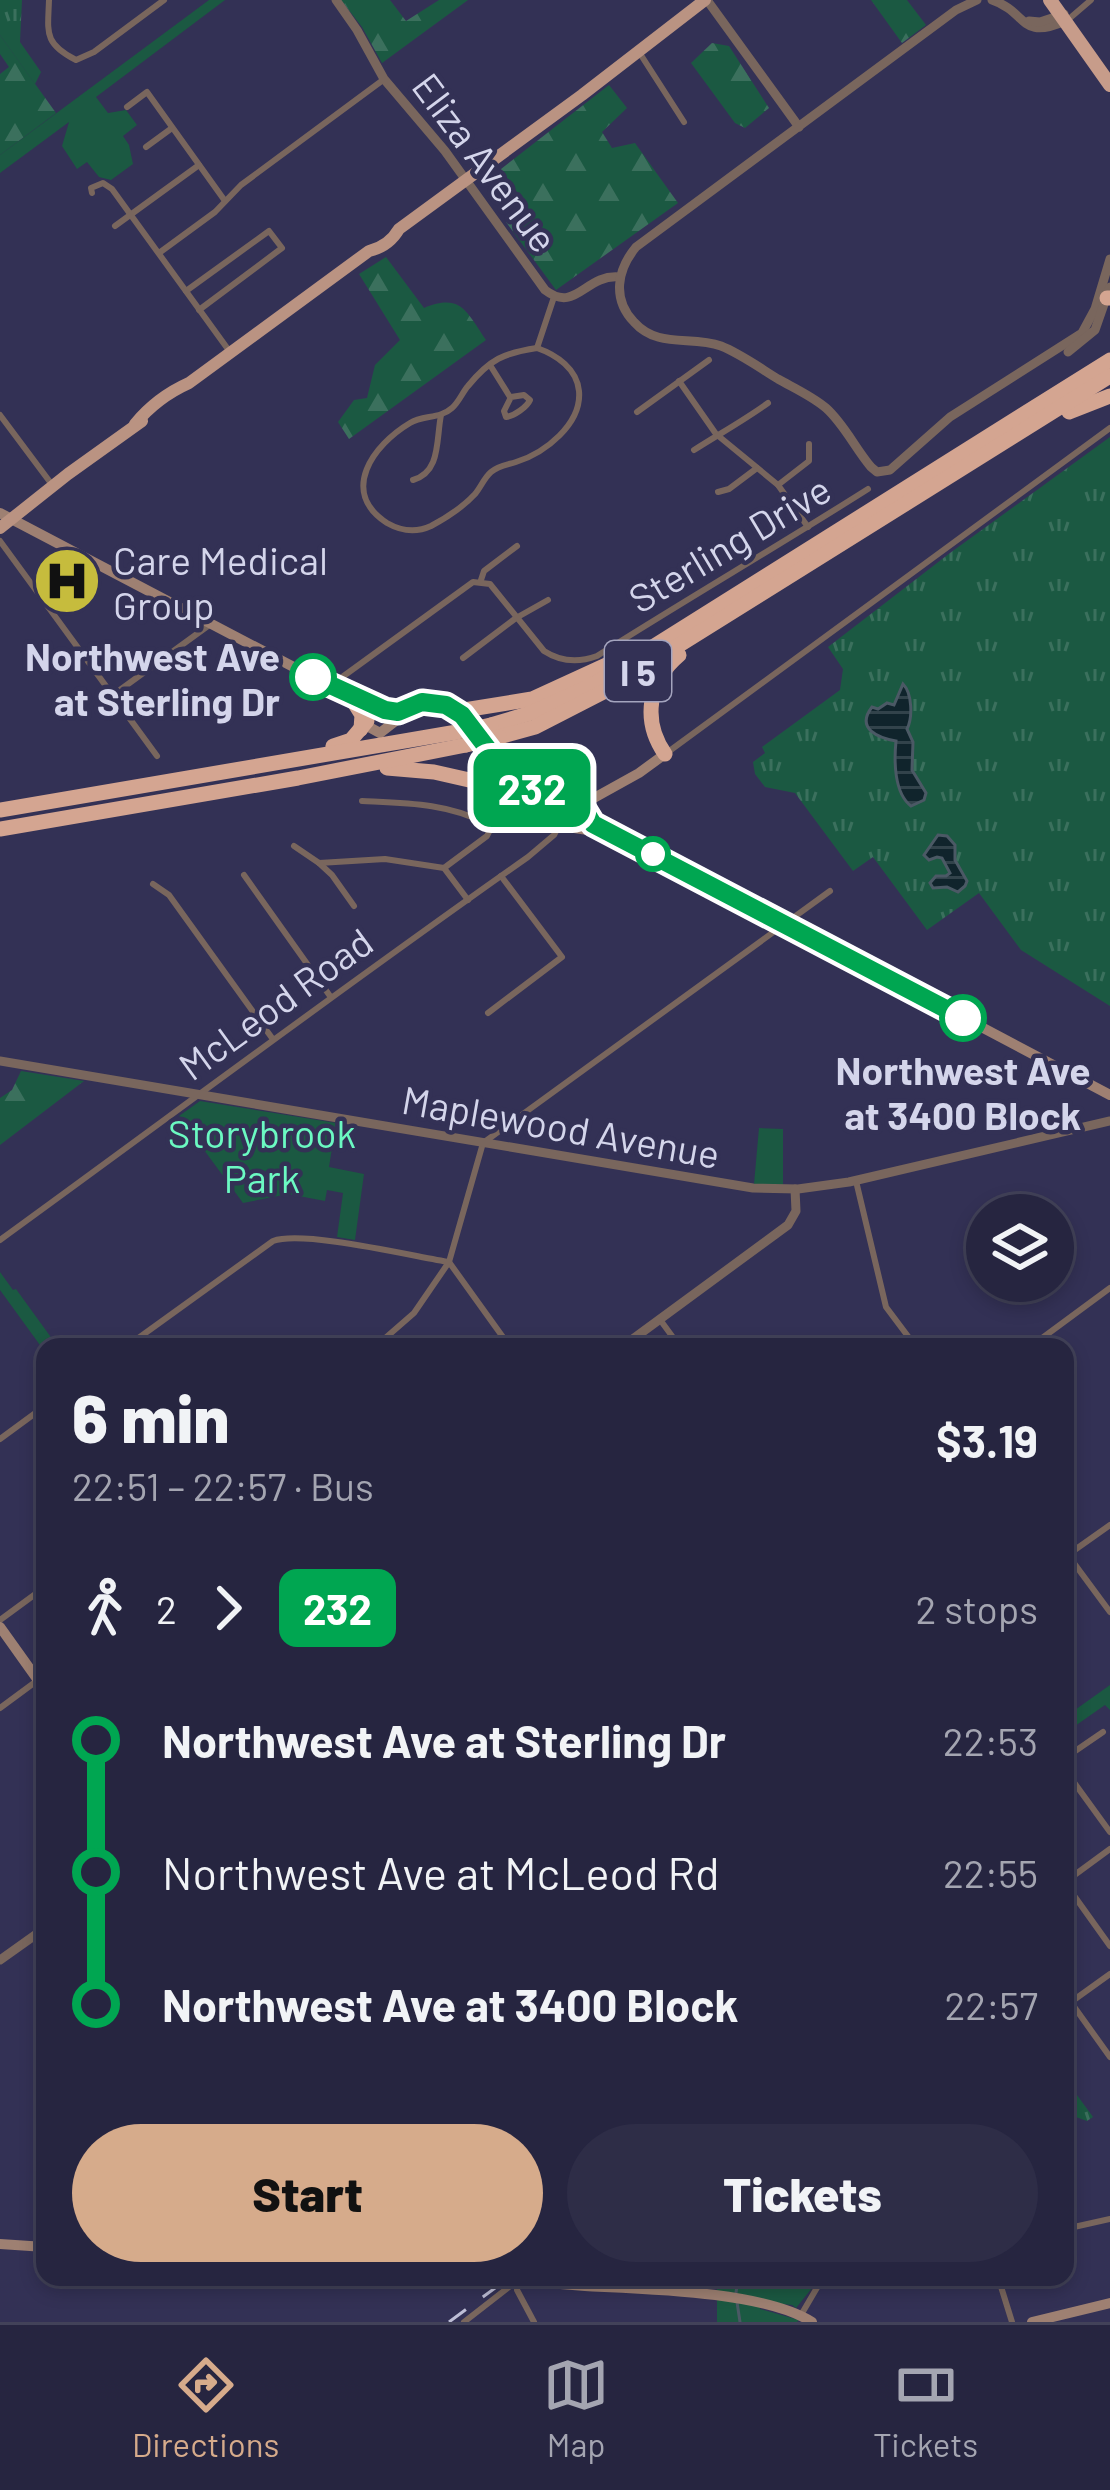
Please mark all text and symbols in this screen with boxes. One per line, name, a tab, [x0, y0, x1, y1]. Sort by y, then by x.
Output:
street label: Eliza Avenue	[404, 63, 568, 261]
street label: Sterling Drive	[620, 464, 838, 622]
place label: Care Medical Group	[113, 536, 328, 628]
hospital icon: Care Medical Group	[32, 546, 102, 616]
place label: Northwest Ave at Sterling Dr	[25, 632, 280, 724]
road number: I 5	[605, 641, 671, 701]
marker: Northwest Ave at Sterling Dr	[291, 655, 335, 699]
line badge: 232	[463, 749, 601, 827]
text: 232	[497, 763, 567, 813]
unlabelled marker	[637, 838, 669, 870]
street label: McLeod Road	[169, 917, 381, 1089]
marker: Northwest Ave at 3400 Block	[941, 996, 985, 1040]
place label: Northwest Ave at 3400 Block	[836, 1046, 1090, 1138]
street label: Maplewood Avenue	[399, 1075, 723, 1177]
park label: Storybrook Park	[168, 1109, 356, 1201]
map controls	[966, 1194, 1074, 1302]
button: layers	[966, 1194, 1074, 1302]
text: 6 min	[72, 1377, 230, 1456]
text: $3.19	[936, 1413, 1038, 1467]
text: 22:51 – 22:57 · Bus	[72, 1462, 374, 1509]
icon: walk	[72, 1575, 138, 1641]
icon: forward	[195, 1575, 261, 1641]
text: 232	[303, 1583, 372, 1633]
text: 2	[156, 1585, 177, 1632]
text: 2 stops	[915, 1585, 1038, 1632]
text: Northwest Ave at Sterling Dr	[162, 1713, 726, 1767]
text: 22:53	[943, 1717, 1038, 1764]
text: Northwest Ave at McLeod Rd	[162, 1845, 719, 1899]
text: 22:55	[943, 1849, 1038, 1896]
text: Northwest Ave at 3400 Block	[162, 1977, 738, 2031]
text: 22:57	[944, 1981, 1038, 2028]
button: Start	[72, 2124, 543, 2262]
button: Tickets	[567, 2124, 1038, 2262]
tab: Directions	[132, 2352, 279, 2464]
tab: Map	[543, 2352, 609, 2464]
tab: Tickets	[873, 2352, 978, 2464]

